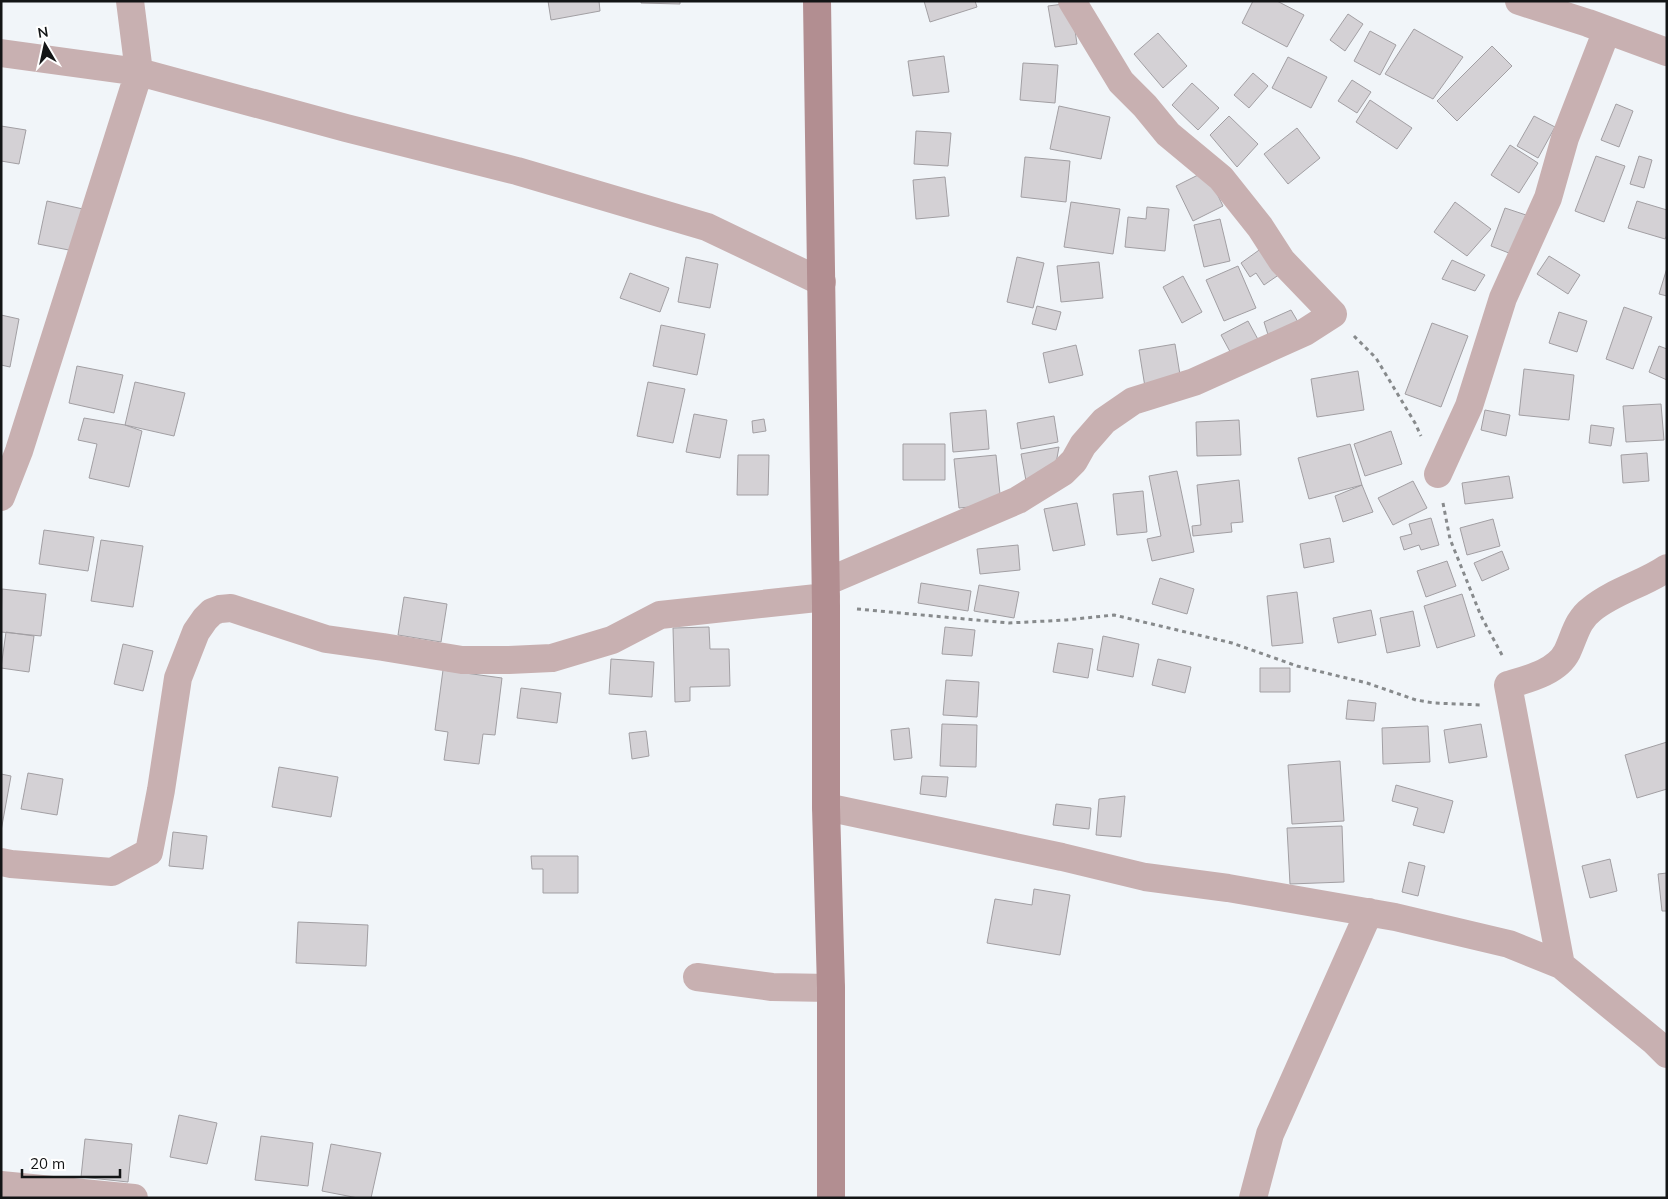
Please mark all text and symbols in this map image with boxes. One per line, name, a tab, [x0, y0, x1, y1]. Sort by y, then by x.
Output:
north arrow	[20, 20, 70, 70]
text: N	[36, 22, 50, 42]
scale bar	[22, 1146, 120, 1178]
text: 20 m	[30, 1154, 65, 1173]

